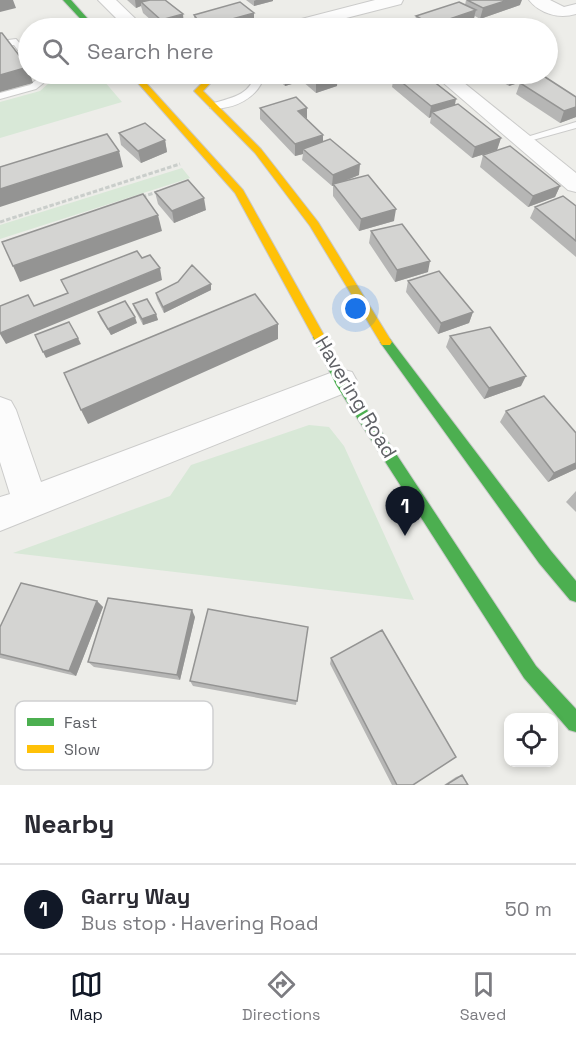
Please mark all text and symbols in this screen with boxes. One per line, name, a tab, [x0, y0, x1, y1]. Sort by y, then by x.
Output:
search box	[18, 18, 558, 84]
icon: search	[39, 35, 72, 68]
text: Search here	[87, 37, 214, 65]
your location	[341, 294, 370, 323]
street label: Havering Road	[309, 331, 403, 463]
pin: 1	[386, 486, 424, 536]
legend	[15, 701, 213, 770]
text: Fast	[64, 712, 97, 733]
map controls	[504, 713, 558, 767]
button: locate	[504, 713, 558, 767]
text: Slow	[64, 739, 100, 760]
text: Nearby	[24, 807, 114, 841]
text: Garry Way	[81, 882, 190, 910]
text: 1	[39, 896, 48, 922]
text: 50 m	[505, 896, 552, 922]
text: Bus stop · Havering Road	[81, 910, 319, 936]
tab: Map	[70, 968, 103, 1025]
tab: Directions	[242, 968, 321, 1025]
tab: Saved	[460, 968, 506, 1025]

